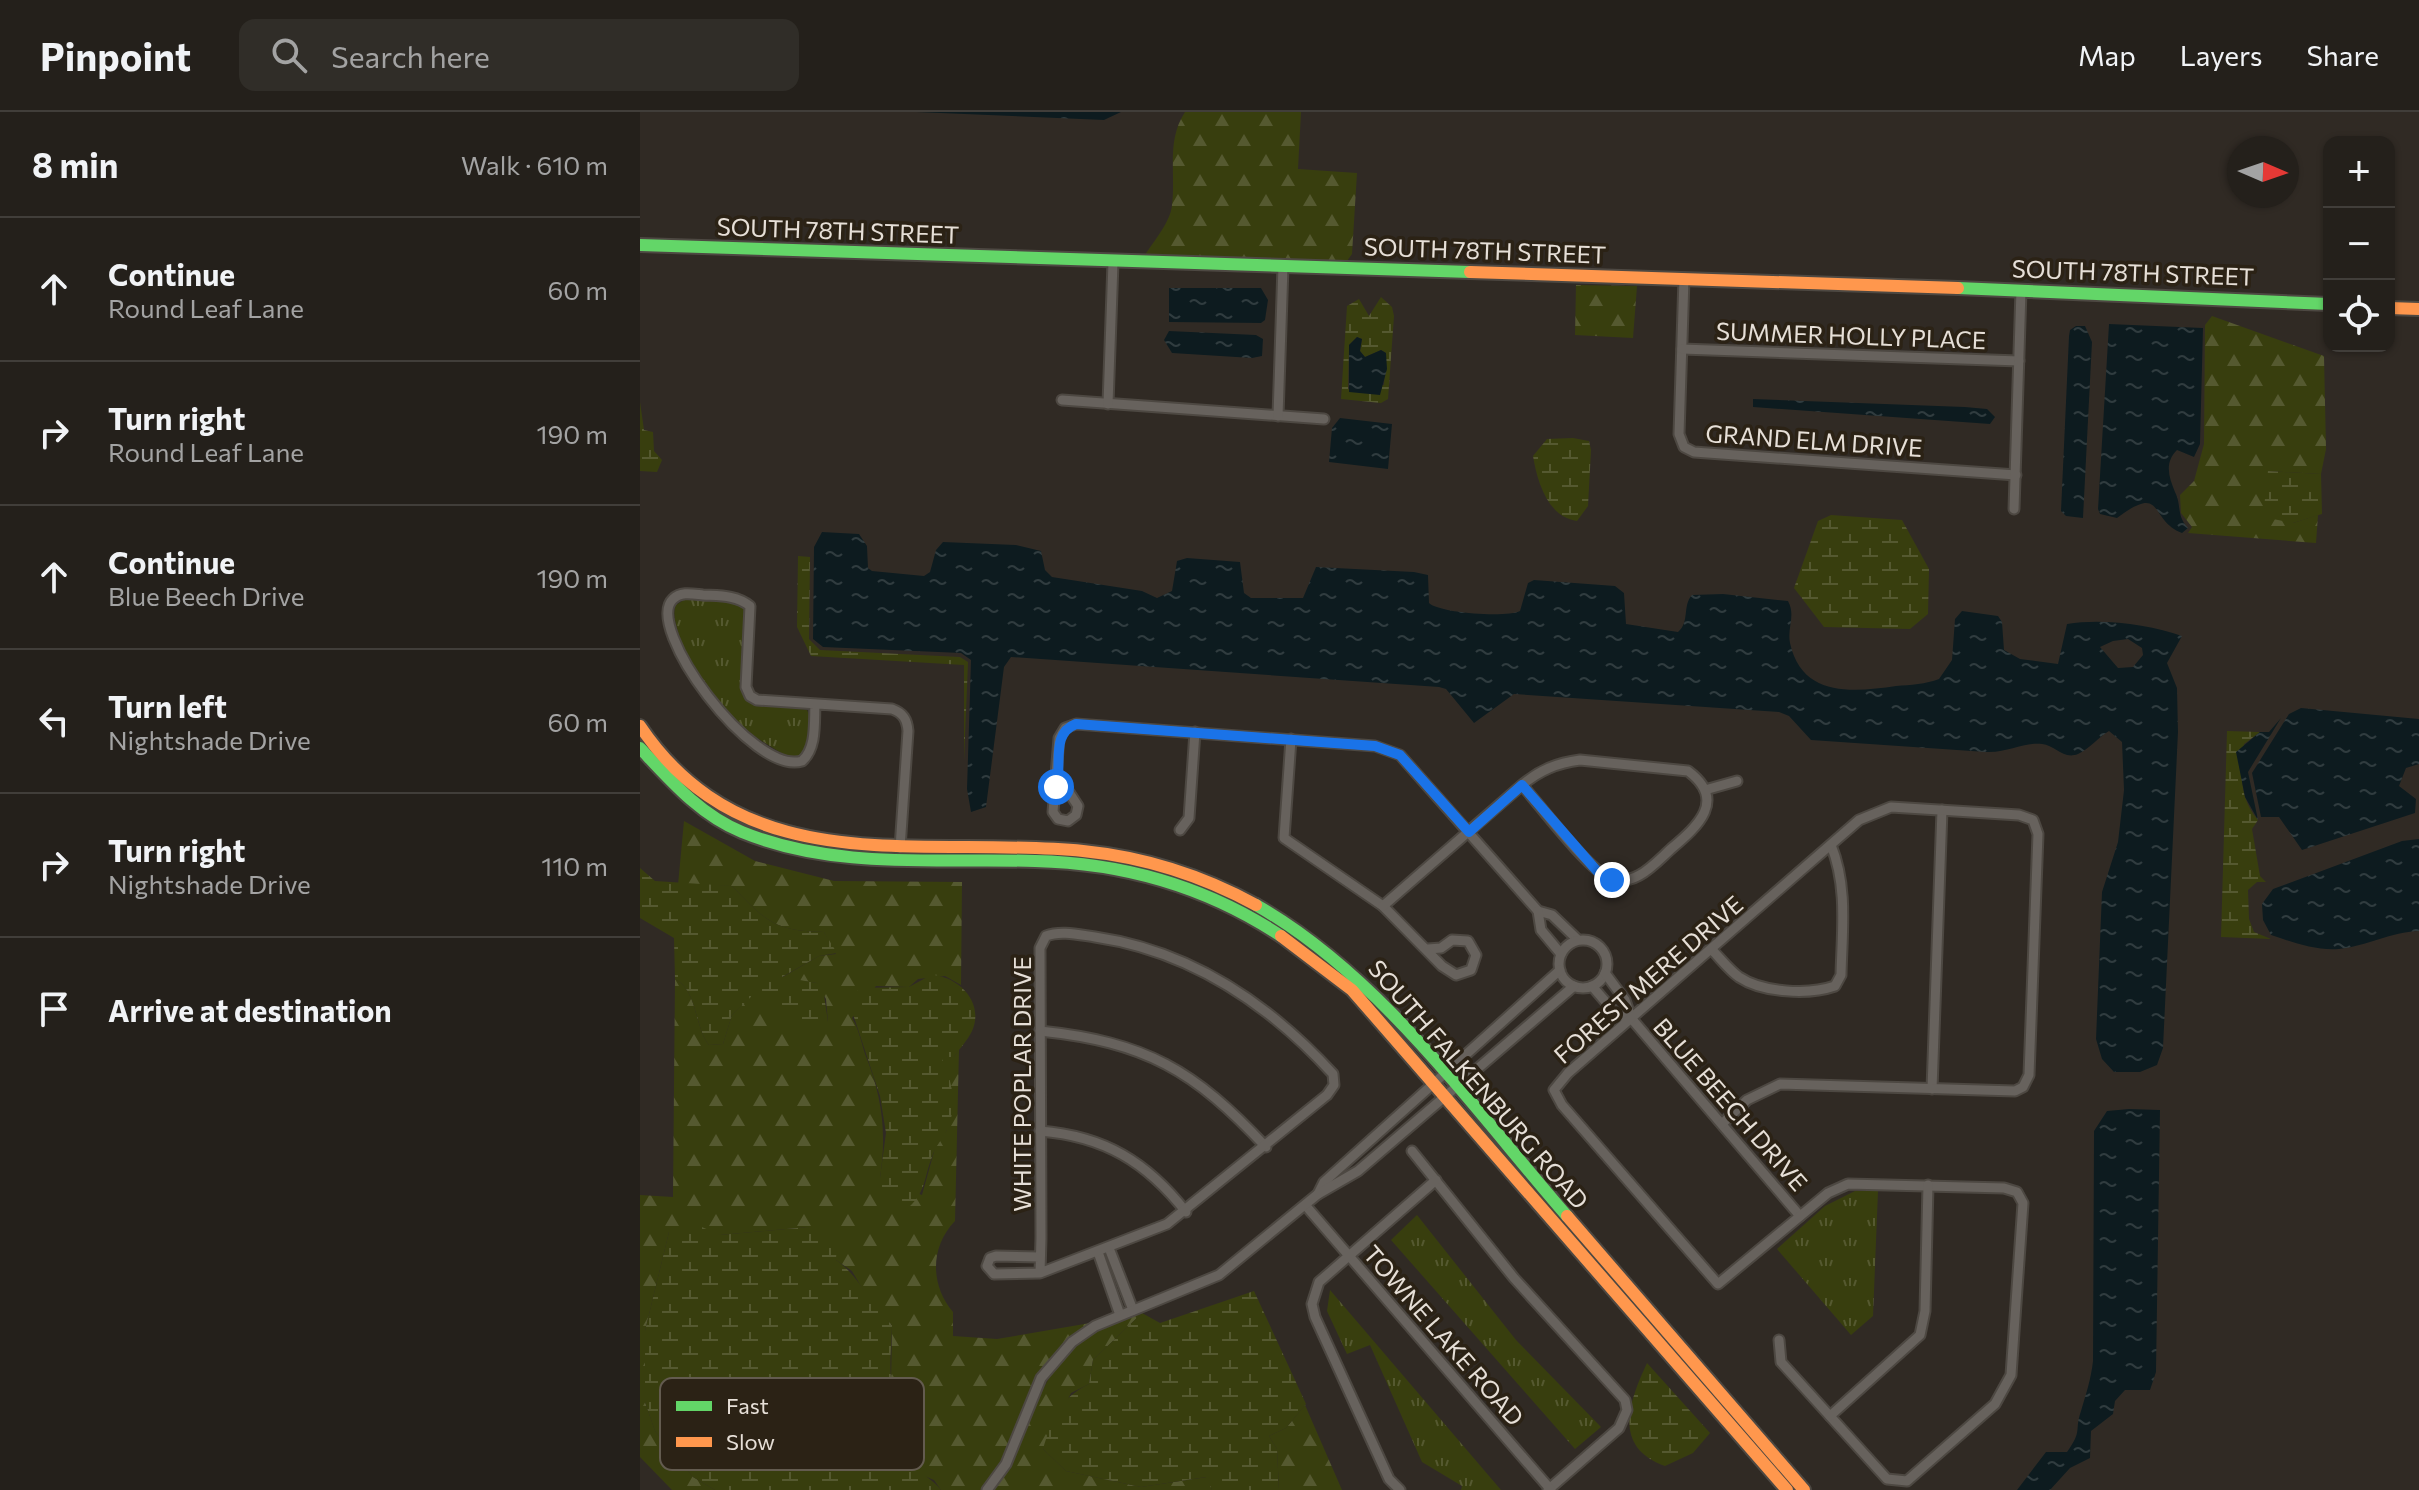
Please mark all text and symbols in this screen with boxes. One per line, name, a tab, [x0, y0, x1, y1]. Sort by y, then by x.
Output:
search box	[239, 19, 799, 91]
text: Pinpoint	[40, 32, 191, 79]
icon: search	[267, 33, 311, 77]
text: Search here	[331, 37, 490, 74]
text: Map	[2078, 38, 2136, 72]
text: Layers	[2180, 38, 2262, 72]
text: Share	[2306, 38, 2379, 72]
north arrow	[2227, 136, 2299, 208]
map controls	[2323, 136, 2395, 352]
button: +	[2323, 136, 2395, 208]
text: 8 min	[32, 143, 118, 185]
text: Walk · 610 m	[461, 149, 608, 180]
button: −	[2323, 208, 2395, 280]
street label: SOUTH 78TH STREET	[716, 211, 960, 249]
street label: SOUTH 78TH STREET	[1363, 231, 1607, 269]
street label: SOUTH 78TH STREET	[2011, 253, 2255, 291]
text: Continue	[108, 255, 235, 292]
icon: ahead	[32, 267, 76, 311]
text: 60 m	[548, 274, 608, 305]
button: locate	[2323, 280, 2395, 352]
text: Round Leaf Lane	[108, 292, 304, 323]
street label: SUMMER HOLLY PLACE	[1715, 316, 1987, 354]
text: Turn right	[108, 399, 245, 436]
icon: right	[32, 411, 76, 455]
text: 190 m	[536, 418, 608, 449]
street label: GRAND ELM DRIVE	[1705, 418, 1923, 462]
text: Round Leaf Lane	[108, 436, 304, 467]
text: Continue	[108, 543, 235, 580]
icon: ahead	[32, 555, 76, 599]
text: 190 m	[536, 562, 608, 593]
text: Blue Beech Drive	[108, 580, 304, 611]
text: Turn left	[108, 687, 227, 724]
icon: left	[32, 699, 76, 743]
text: 60 m	[548, 706, 608, 737]
text: Nightshade Drive	[108, 724, 311, 755]
route start	[1038, 769, 1074, 805]
text: Turn right	[108, 831, 245, 868]
icon: right	[32, 843, 76, 887]
text: 110 m	[541, 850, 608, 881]
route end	[1594, 862, 1630, 898]
text: Nightshade Drive	[108, 868, 311, 899]
street label: FOREST MERE DRIVE	[1548, 889, 1748, 1069]
street label: SOUTH FALKENBURG ROAD	[1363, 954, 1595, 1214]
street label: WHITE POPLAR DRIVE	[1007, 956, 1036, 1212]
icon: arrive	[32, 987, 76, 1031]
text: Arrive at destination	[108, 991, 392, 1028]
street label: BLUE BEECH DRIVE	[1648, 1012, 1814, 1196]
street label: TOWNE LAKE ROAD	[1358, 1239, 1530, 1431]
legend	[660, 1378, 924, 1470]
text: Fast	[726, 1392, 769, 1419]
text: Slow	[726, 1428, 775, 1455]

